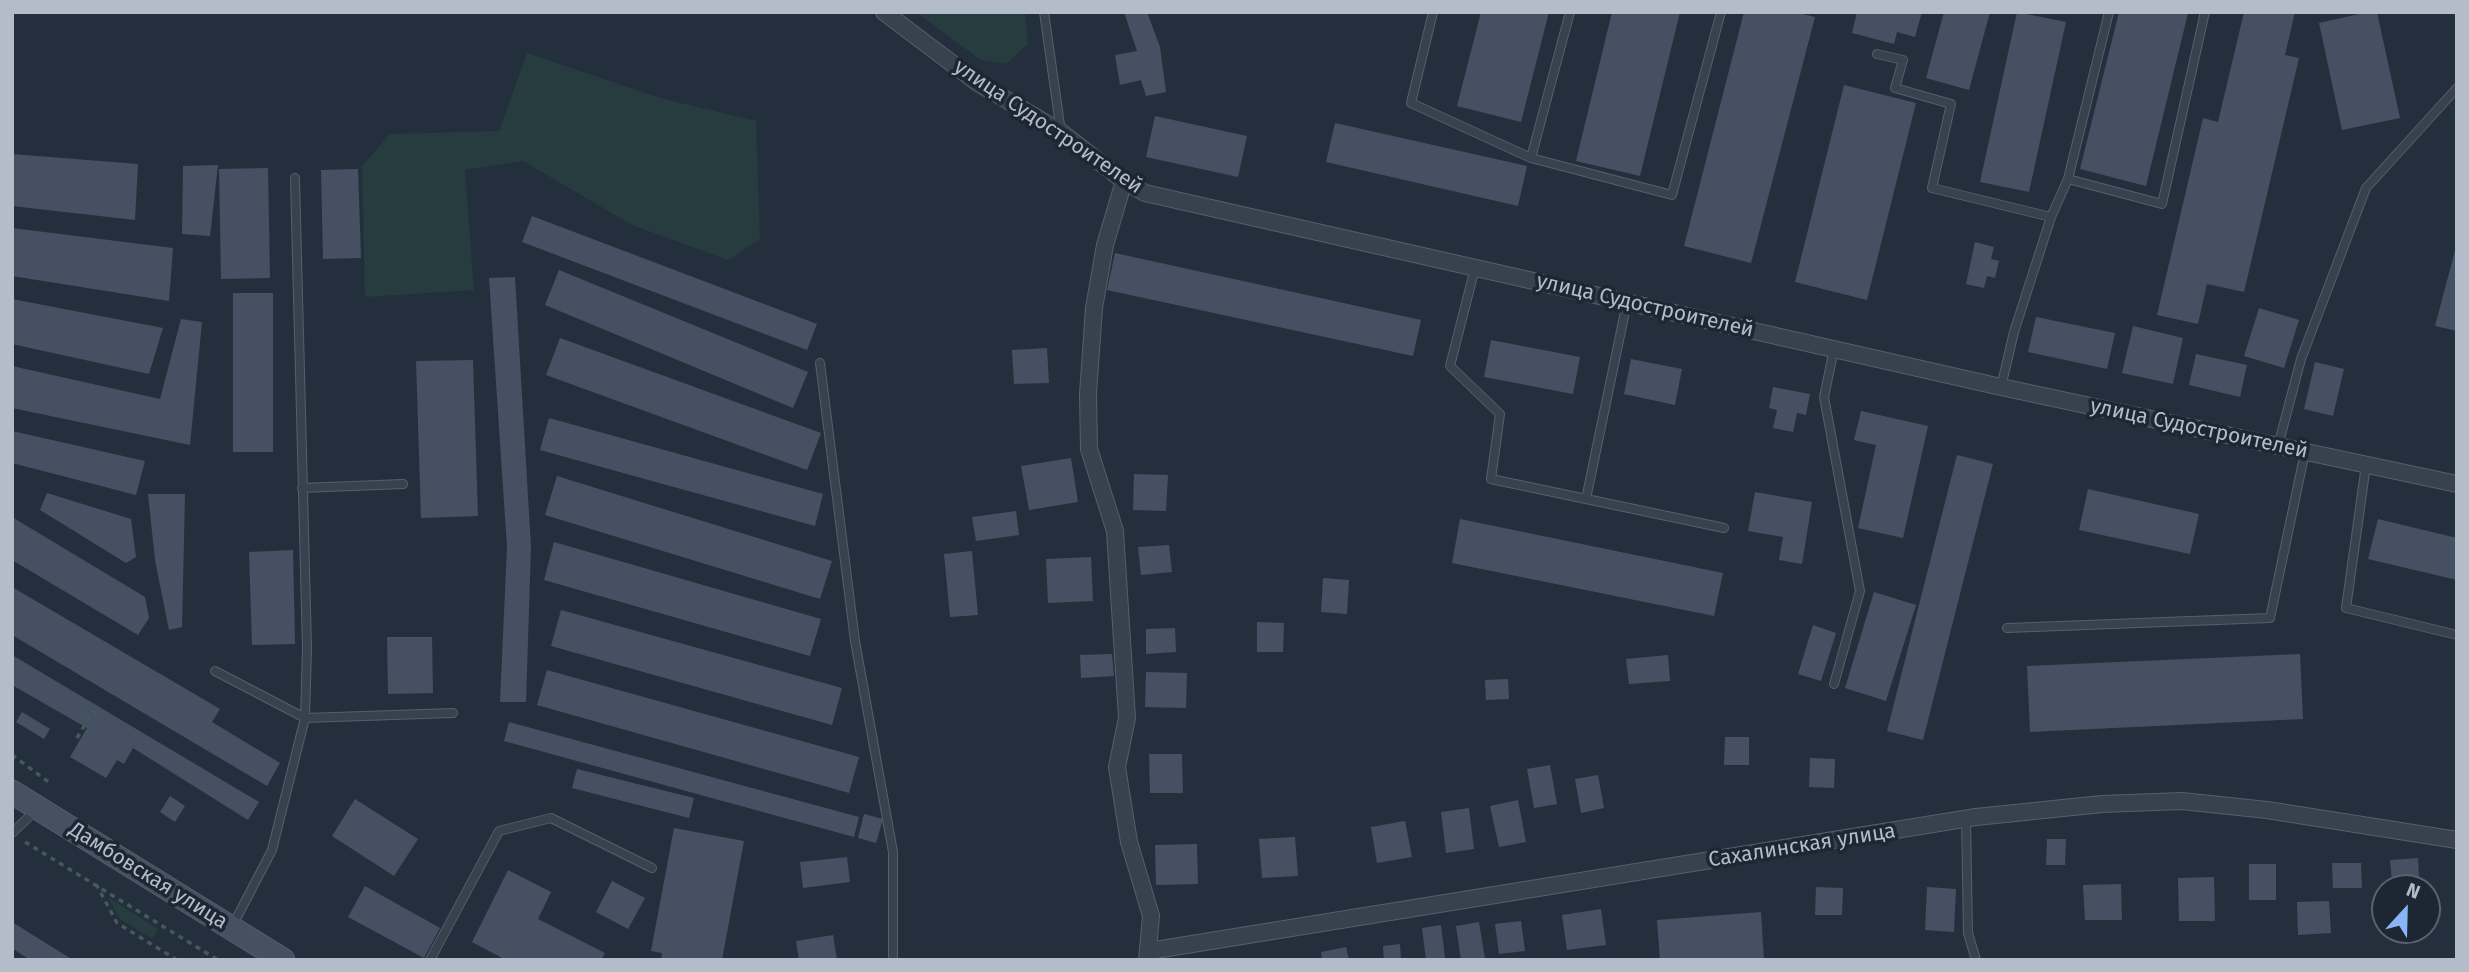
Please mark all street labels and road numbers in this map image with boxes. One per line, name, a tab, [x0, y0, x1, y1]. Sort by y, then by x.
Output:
street label: улица Судостроителей	[949, 54, 1147, 200]
street label: улица Судостроителей	[1534, 269, 1756, 343]
street label: улица Судостроителей	[2088, 394, 2310, 464]
street label: Дамбовская улица	[64, 817, 232, 935]
street label: Сахалинская улица	[1707, 819, 1897, 873]

